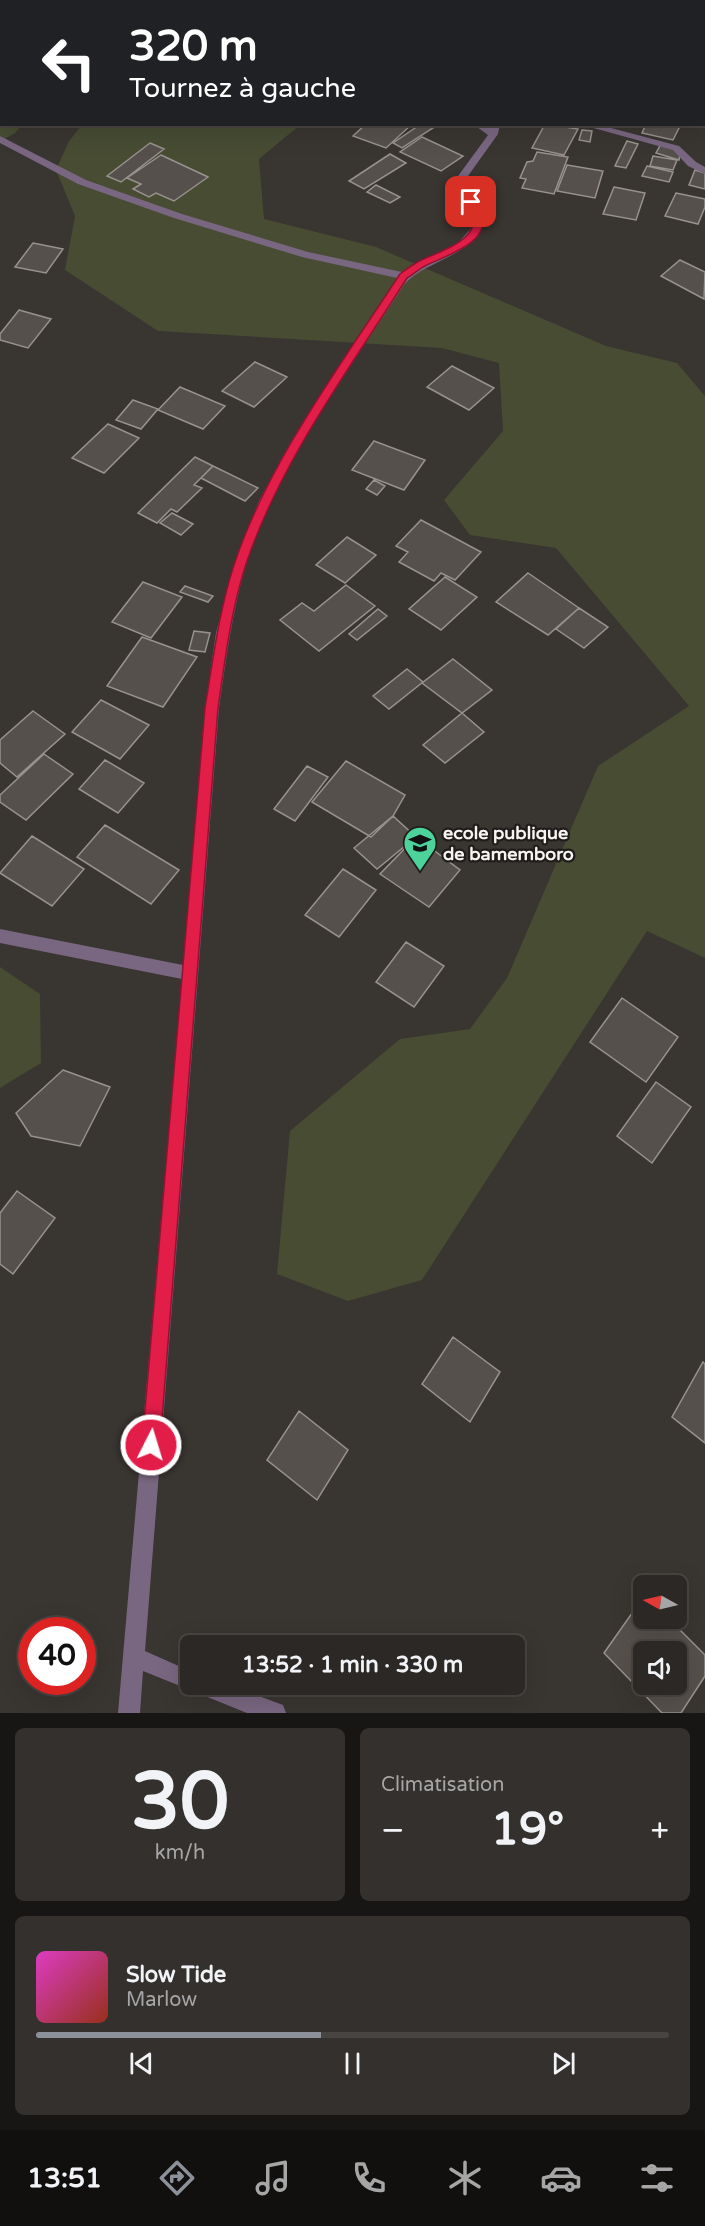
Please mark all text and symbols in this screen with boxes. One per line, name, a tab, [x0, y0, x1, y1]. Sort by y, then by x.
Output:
text: 320 m	[129, 21, 258, 72]
icon: left	[30, 24, 108, 102]
text: Tournez à gauche	[129, 72, 356, 105]
pin	[445, 176, 496, 227]
icon: arrive	[454, 185, 487, 218]
place label: ecole publique de bamemboro	[443, 822, 574, 865]
school or university icon: ecole publique de bamemboro	[402, 825, 438, 872]
position arrow	[119, 1413, 183, 1477]
north arrow	[633, 1575, 687, 1629]
map controls	[633, 1575, 687, 1695]
speed limit sign: 40	[18, 1617, 96, 1695]
button: sound	[633, 1641, 687, 1695]
text: 13:52 · 1 min · 330 m	[242, 1652, 463, 1678]
text: 30	[131, 1755, 229, 1849]
text: Climatisation	[381, 1773, 504, 1797]
text: 19°	[491, 1803, 564, 1857]
text: −	[381, 1811, 405, 1850]
text: +	[650, 1811, 669, 1850]
text: km/h	[155, 1841, 205, 1865]
text: Slow Tide	[126, 1962, 226, 1988]
text: Marlow	[126, 1988, 197, 2012]
icon: previous	[125, 2047, 158, 2080]
icon: pause	[336, 2047, 369, 2080]
icon: next	[547, 2047, 580, 2080]
icon: directions	[156, 2157, 198, 2199]
icon: music	[252, 2157, 294, 2199]
icon: phone	[348, 2157, 390, 2199]
icon: climate	[444, 2157, 486, 2199]
icon: car	[540, 2157, 582, 2199]
icon: filters	[636, 2157, 678, 2199]
text: 13:51	[27, 2162, 102, 2195]

